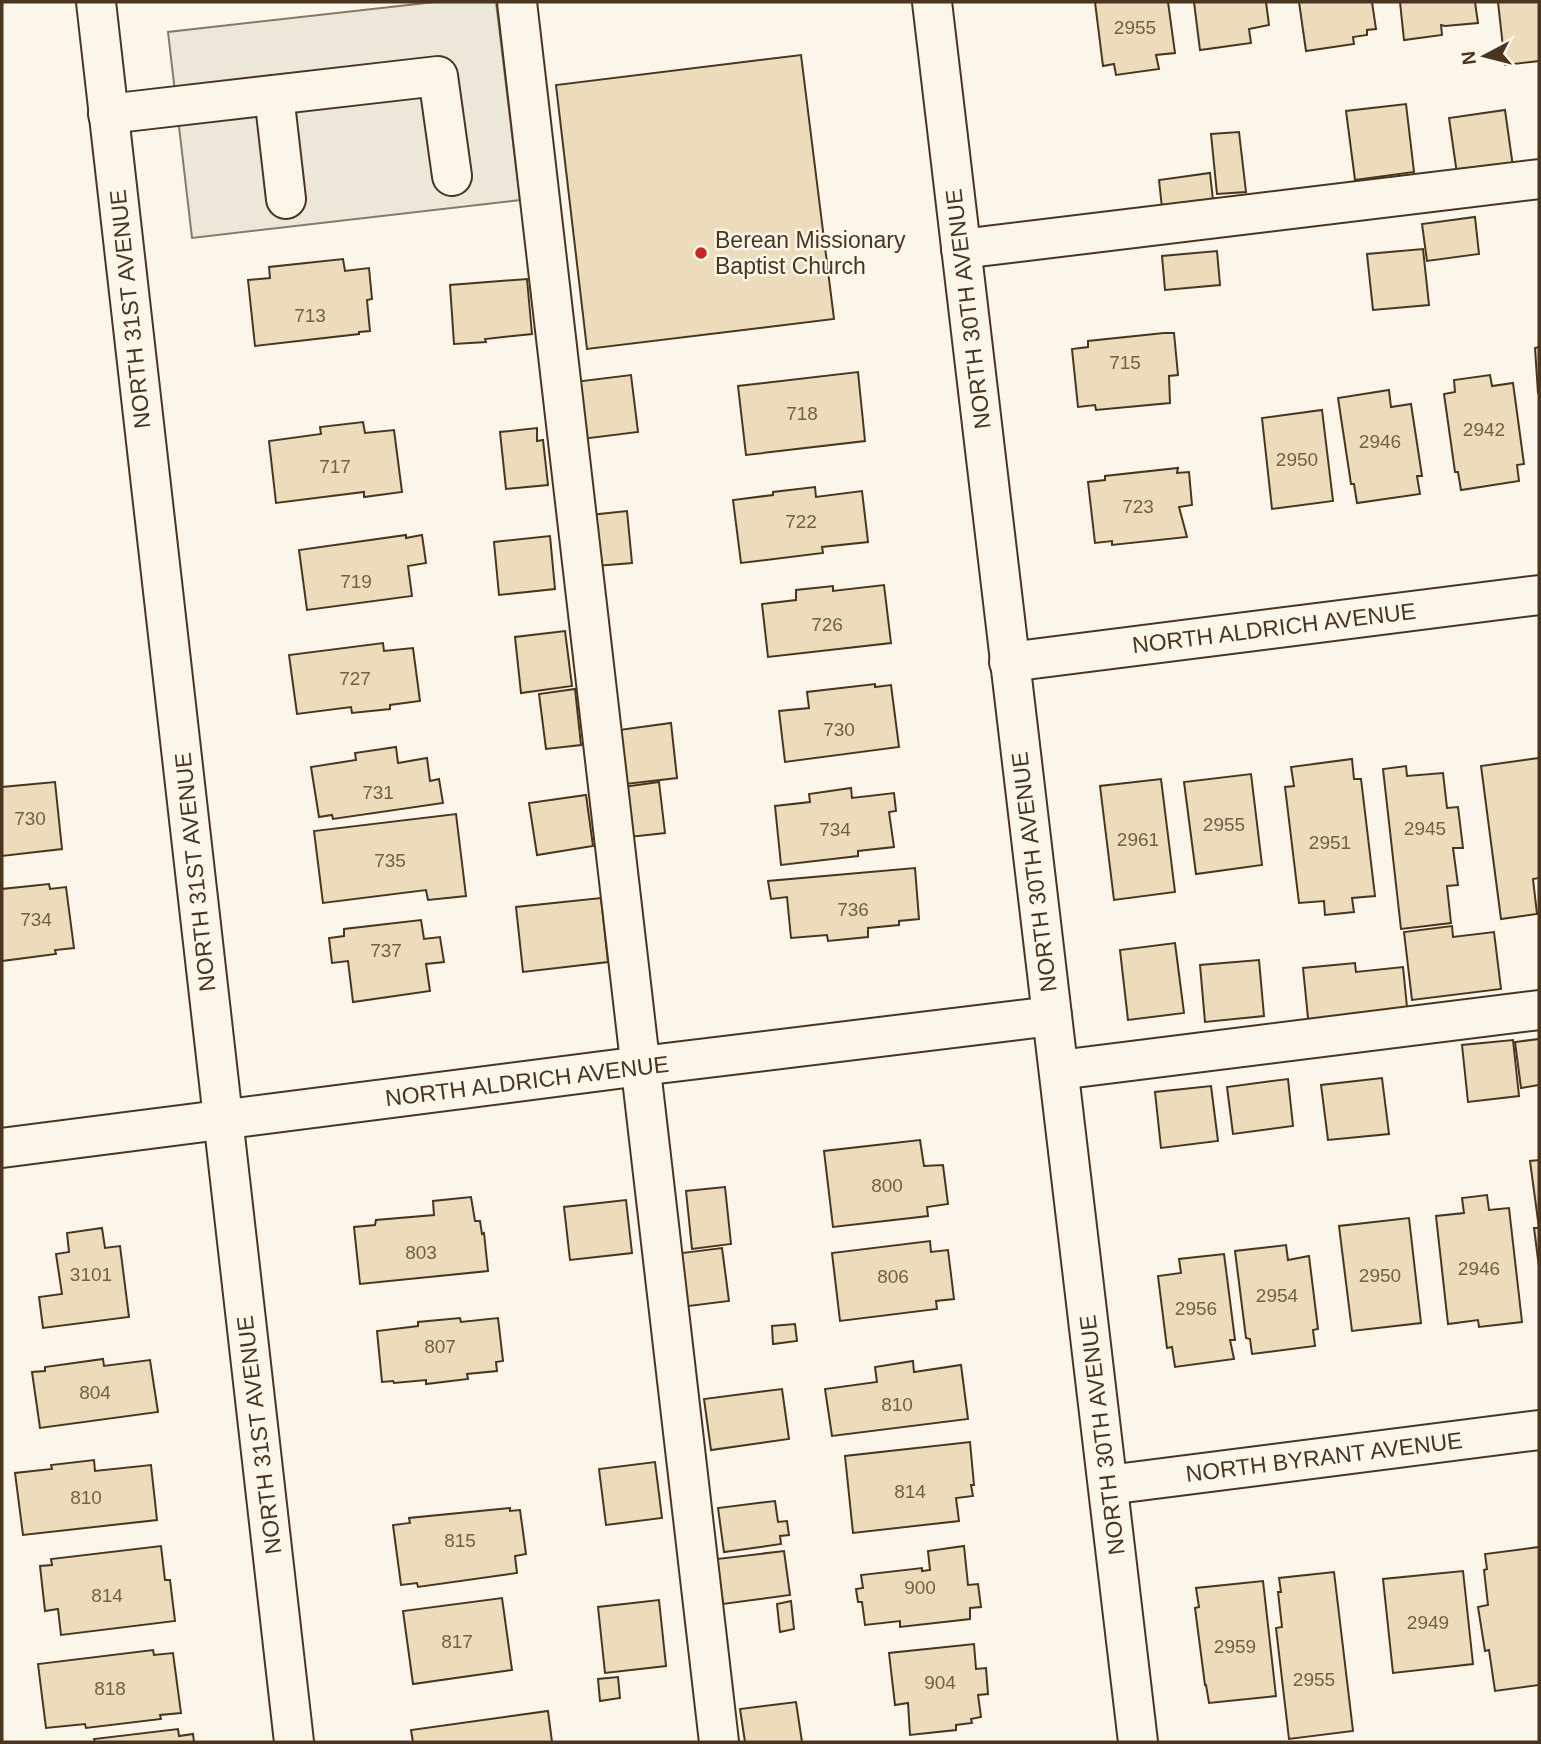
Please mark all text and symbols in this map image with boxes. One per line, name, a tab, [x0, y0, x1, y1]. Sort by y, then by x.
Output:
house number: 2955	[1114, 17, 1156, 38]
north arrow	[1450, 21, 1520, 91]
text: N	[1457, 50, 1480, 66]
street label: NORTH 30TH AVENUE	[940, 187, 996, 431]
street label: NORTH 31ST AVENUE	[105, 188, 155, 430]
place label: Berean Missionary Baptist Church	[715, 227, 906, 279]
marker: Berean Missionary Baptist Church	[693, 245, 709, 261]
house number: 713	[294, 305, 326, 326]
house number: 715	[1109, 352, 1141, 373]
house number: 718	[786, 403, 818, 424]
house number: 2942	[1463, 419, 1505, 440]
house number: 2946	[1359, 431, 1401, 452]
house number: 2950	[1276, 449, 1318, 470]
house number: 717	[319, 456, 351, 477]
house number: 723	[1122, 496, 1154, 517]
house number: 722	[785, 511, 817, 532]
house number: 719	[340, 571, 372, 592]
street label: NORTH ALDRICH AVENUE	[1131, 598, 1417, 658]
house number: 726	[811, 614, 843, 635]
house number: 727	[339, 668, 371, 689]
house number: 730	[823, 719, 855, 740]
street label: NORTH 30TH AVENUE	[1006, 750, 1062, 994]
street label: NORTH 31ST AVENUE	[170, 751, 220, 993]
house number: 731	[362, 782, 394, 803]
house number: 730	[14, 808, 46, 829]
house number: 2955	[1203, 814, 1245, 835]
house number: 2945	[1404, 818, 1446, 839]
house number: 734	[819, 819, 851, 840]
house number: 2961	[1117, 829, 1159, 850]
house number: 2951	[1309, 832, 1351, 853]
house number: 735	[374, 850, 406, 871]
house number: 736	[837, 899, 869, 920]
house number: 734	[20, 909, 52, 930]
house number: 737	[370, 940, 402, 961]
street label: NORTH ALDRICH AVENUE	[384, 1051, 670, 1111]
house number: 800	[871, 1175, 903, 1196]
house number: 803	[405, 1242, 437, 1263]
house number: 2946	[1458, 1258, 1500, 1279]
house number: 3101	[70, 1264, 112, 1285]
house number: 2950	[1359, 1265, 1401, 1286]
house number: 806	[877, 1266, 909, 1287]
house number: 2954	[1256, 1285, 1299, 1306]
house number: 2956	[1175, 1298, 1217, 1319]
street label: NORTH 30TH AVENUE	[1074, 1313, 1130, 1557]
street label: NORTH 31ST AVENUE	[231, 1314, 287, 1556]
house number: 807	[424, 1336, 456, 1357]
house number: 804	[79, 1382, 111, 1403]
house number: 810	[881, 1394, 913, 1415]
street label: NORTH BYRANT AVENUE	[1184, 1427, 1464, 1487]
house number: 814	[894, 1481, 926, 1502]
house number: 810	[70, 1487, 102, 1508]
house number: 815	[444, 1530, 476, 1551]
house number: 900	[904, 1577, 936, 1598]
house number: 814	[91, 1585, 123, 1606]
house number: 2949	[1407, 1612, 1449, 1633]
house number: 817	[441, 1631, 473, 1652]
house number: 2959	[1214, 1636, 1256, 1657]
house number: 2955	[1293, 1669, 1335, 1690]
house number: 904	[924, 1672, 956, 1693]
house number: 818	[94, 1678, 126, 1699]

